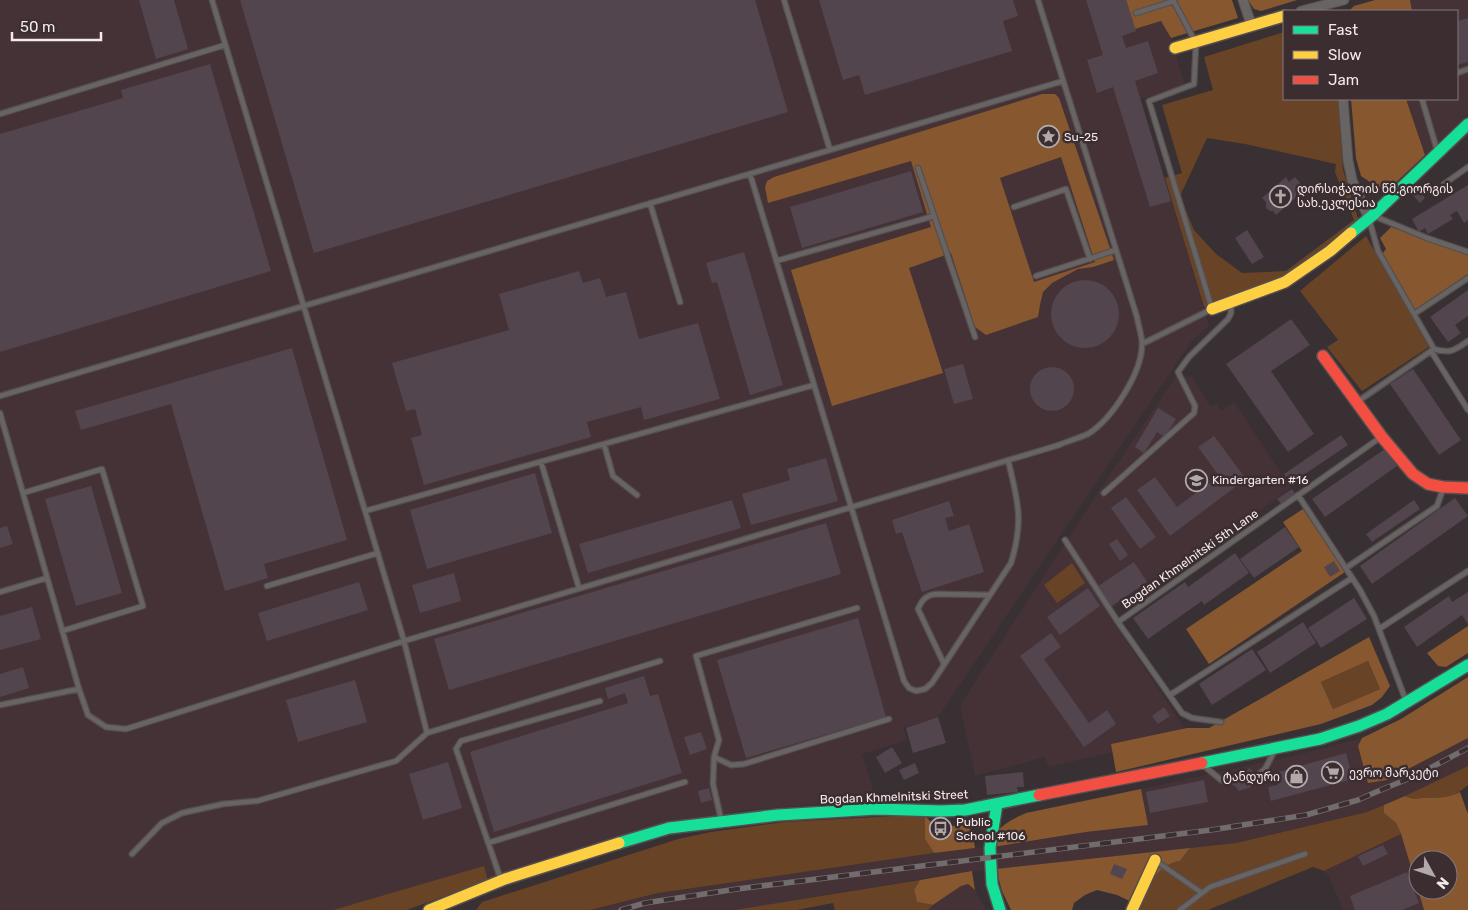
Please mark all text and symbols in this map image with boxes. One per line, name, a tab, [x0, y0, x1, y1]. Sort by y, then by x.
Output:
scale bar	[12, 10, 101, 42]
legend	[1283, 10, 1458, 100]
text: 50 m	[20, 18, 55, 36]
text: Fast	[1328, 21, 1358, 39]
text: Slow	[1328, 46, 1361, 64]
text: Jam	[1328, 71, 1359, 89]
place icon: Su-25	[1036, 125, 1060, 149]
place label: Su-25	[1064, 130, 1098, 144]
place label: დირსიჭალის წმ.გიორგის სახ.ეკლესია	[1297, 182, 1453, 211]
church icon: დირსიჭალის წმ.გიორგის სახ.ეკლესია	[1269, 184, 1293, 208]
school or university icon: Kindergarten #16	[1184, 468, 1208, 492]
place label: Kindergarten #16	[1212, 473, 1308, 487]
street label: Bogdan Khmelnitski 5th Lane	[1119, 506, 1261, 612]
supermarket icon: ევრო მარკეტი	[1321, 761, 1345, 785]
shop icon: ტანდური	[1284, 765, 1308, 789]
place label: ევრო მარკეტი	[1349, 766, 1439, 780]
place label: ტანდური	[1223, 770, 1280, 785]
street label: Bogdan Khmelnitski Street	[820, 787, 969, 807]
place label: Public School #106	[956, 815, 1025, 843]
bus stop icon: Public School #106	[928, 817, 952, 841]
north arrow	[1408, 850, 1458, 900]
text: N	[1433, 874, 1452, 892]

